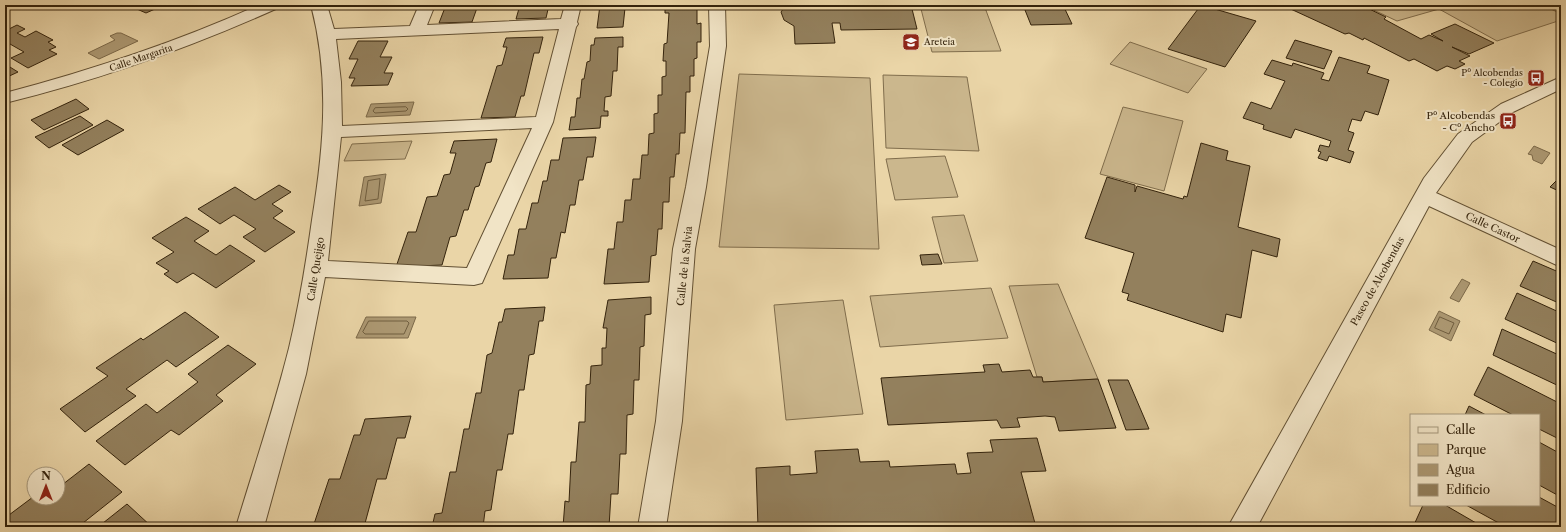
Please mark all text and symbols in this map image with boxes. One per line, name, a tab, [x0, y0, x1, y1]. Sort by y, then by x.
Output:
school or university icon: Areteia	[901, 32, 921, 52]
place label: Areteia	[923, 36, 955, 47]
street label: Calle Margarita	[108, 42, 174, 73]
place label: Pº Alcobendas - Colegio	[1461, 67, 1523, 88]
bus stop icon: Pº Alcobendas - Colegio	[1526, 68, 1546, 88]
place label: Pº Alcobendas - Cº Ancho	[1426, 109, 1495, 134]
bus stop icon: Pº Alcobendas - Cº Ancho	[1498, 111, 1518, 131]
street label: Calle Castor	[1464, 209, 1523, 246]
street label: Calle de la Salvia	[674, 225, 695, 307]
street label: Paseo de Alcobendas	[1348, 234, 1407, 328]
street label: Calle Quejigo	[304, 236, 327, 302]
legend	[1410, 414, 1540, 506]
text: Calle	[1446, 422, 1476, 437]
text: Parque	[1446, 442, 1487, 457]
text: Agua	[1445, 462, 1476, 477]
north arrow	[26, 466, 66, 506]
text: N	[41, 469, 51, 483]
text: Edificio	[1446, 482, 1490, 497]

